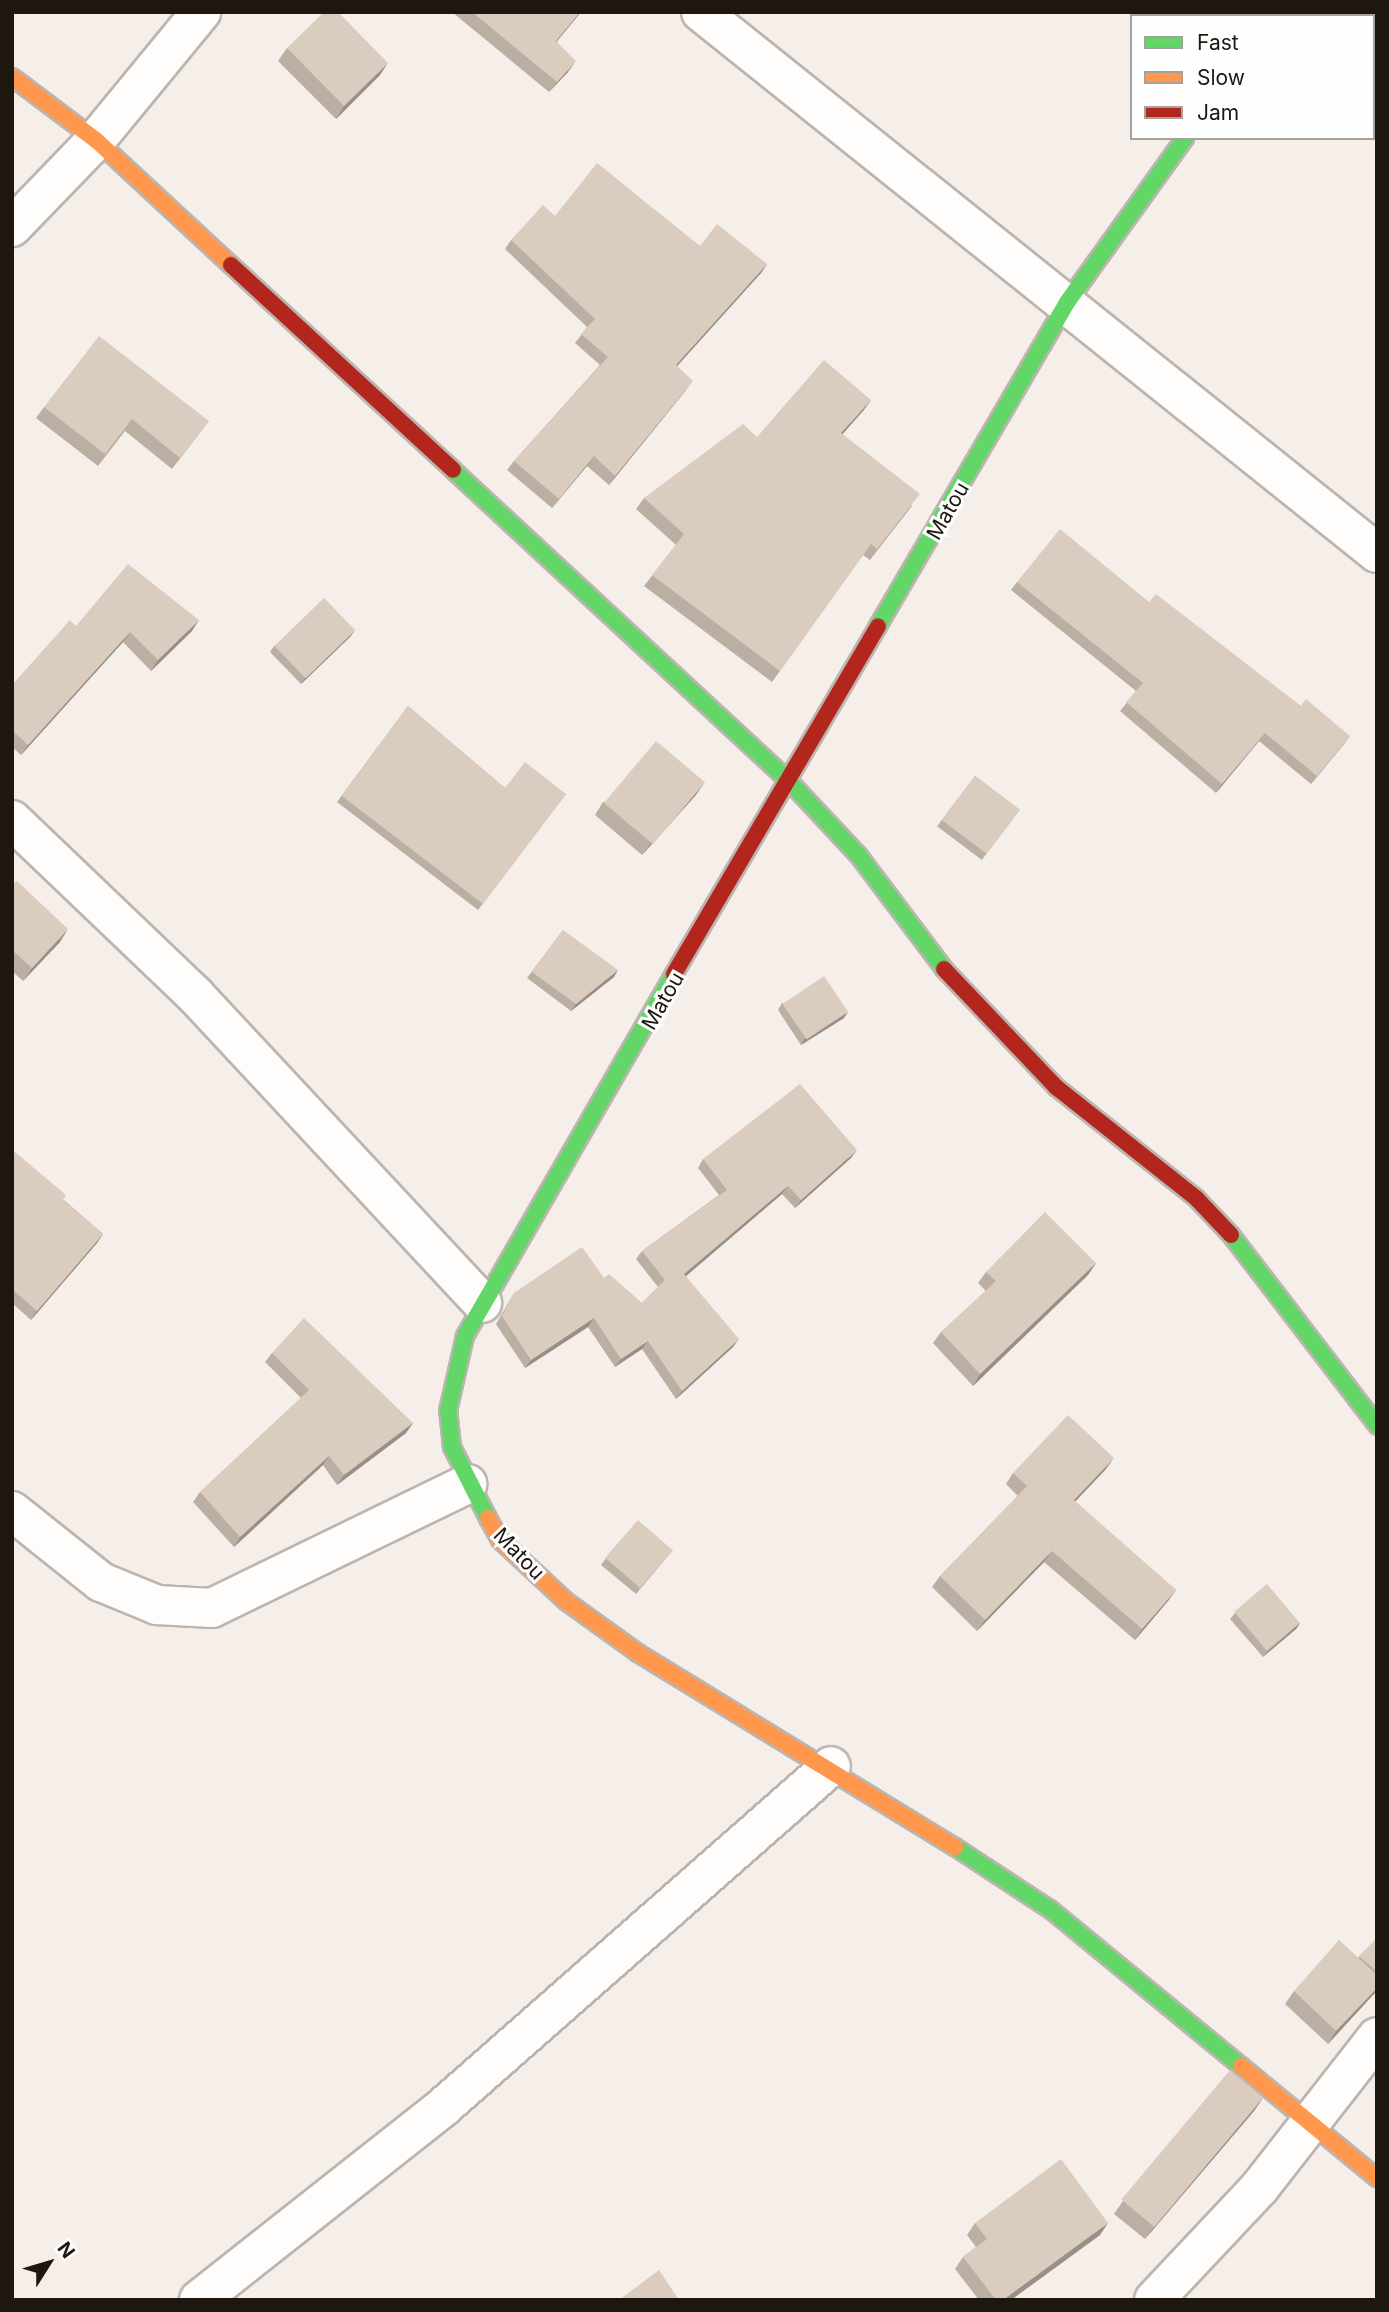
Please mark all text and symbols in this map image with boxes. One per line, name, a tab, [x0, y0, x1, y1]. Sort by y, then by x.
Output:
legend	[1130, 14, 1375, 140]
text: Fast	[1197, 30, 1239, 55]
text: Slow	[1197, 65, 1245, 90]
text: Jam	[1197, 100, 1239, 125]
street label: Matou	[921, 478, 975, 544]
street label: Matou	[636, 968, 690, 1034]
street label: Matou	[488, 1523, 550, 1585]
north arrow	[14, 2228, 84, 2298]
text: N	[53, 2237, 80, 2263]

